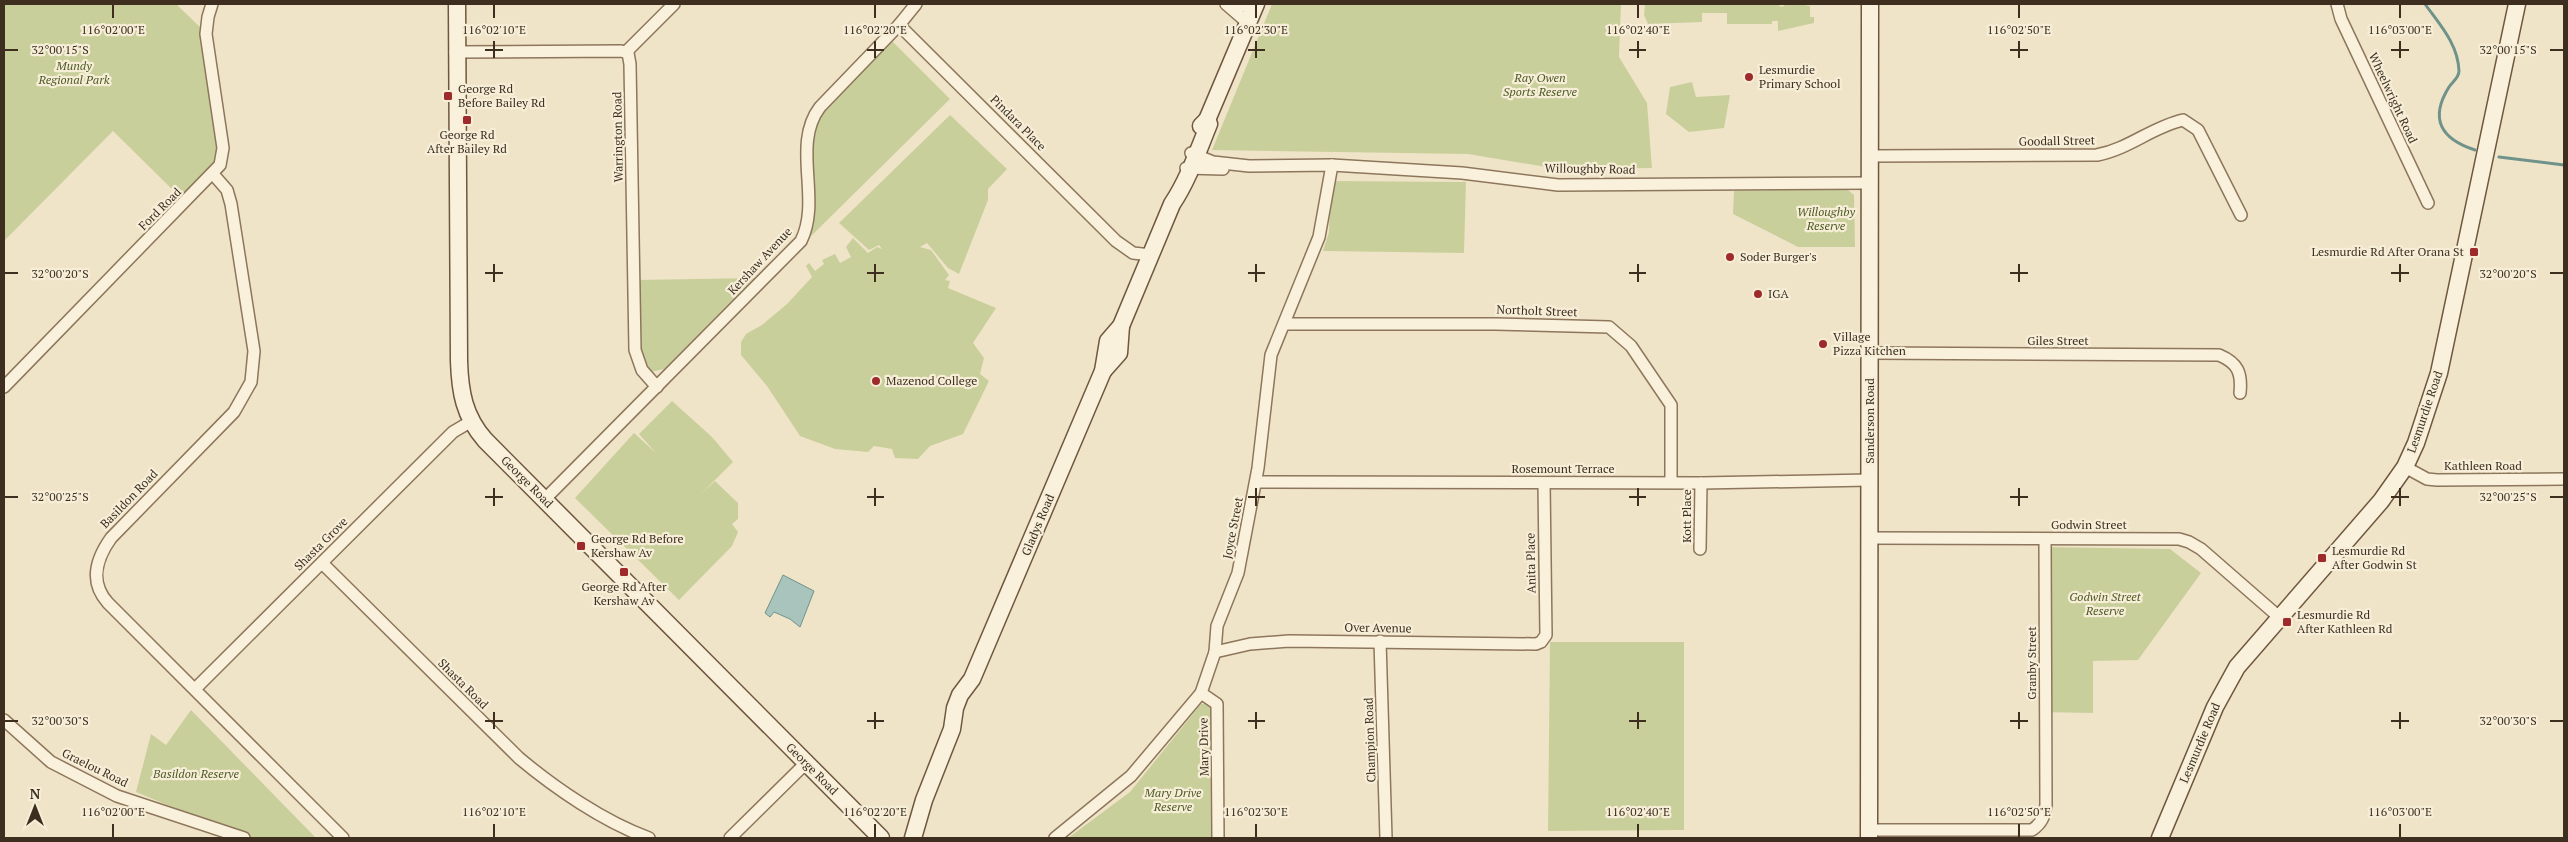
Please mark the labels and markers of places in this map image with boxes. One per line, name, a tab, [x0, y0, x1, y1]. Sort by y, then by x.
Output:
place label: Lesmurdie Primary School	[1759, 62, 1841, 91]
marker: Lesmurdie Primary School	[1743, 71, 1755, 83]
place label: George Rd Before Bailey Rd	[458, 81, 546, 110]
marker: George Rd Before Bailey Rd	[442, 90, 454, 102]
marker: George Rd After Bailey Rd	[461, 114, 473, 126]
place label: George Rd After Bailey Rd	[427, 127, 507, 156]
place label: Lesmurdie Rd After Orana St	[2311, 244, 2465, 259]
marker: Lesmurdie Rd After Orana St	[2468, 246, 2480, 258]
place label: Soder Burger's	[1740, 249, 1817, 264]
marker: Soder Burger's	[1724, 251, 1736, 263]
place label: IGA	[1768, 286, 1789, 301]
marker: IGA	[1752, 288, 1764, 300]
place label: Village Pizza Kitchen	[1833, 329, 1906, 358]
marker: Village Pizza Kitchen	[1817, 338, 1829, 350]
place label: Mazenod College	[886, 373, 977, 388]
marker: Mazenod College	[870, 375, 882, 387]
place label: George Rd Before Kershaw Av	[591, 531, 684, 560]
marker: George Rd Before Kershaw Av	[575, 540, 587, 552]
place label: Lesmurdie Rd After Godwin St	[2332, 543, 2418, 572]
marker: Lesmurdie Rd After Godwin St	[2316, 552, 2328, 564]
marker: George Rd After Kershaw Av	[618, 566, 630, 578]
place label: George Rd After Kershaw Av	[581, 579, 667, 608]
place label: Lesmurdie Rd After Kathleen Rd	[2297, 607, 2393, 636]
marker: Lesmurdie Rd After Kathleen Rd	[2281, 616, 2293, 628]

